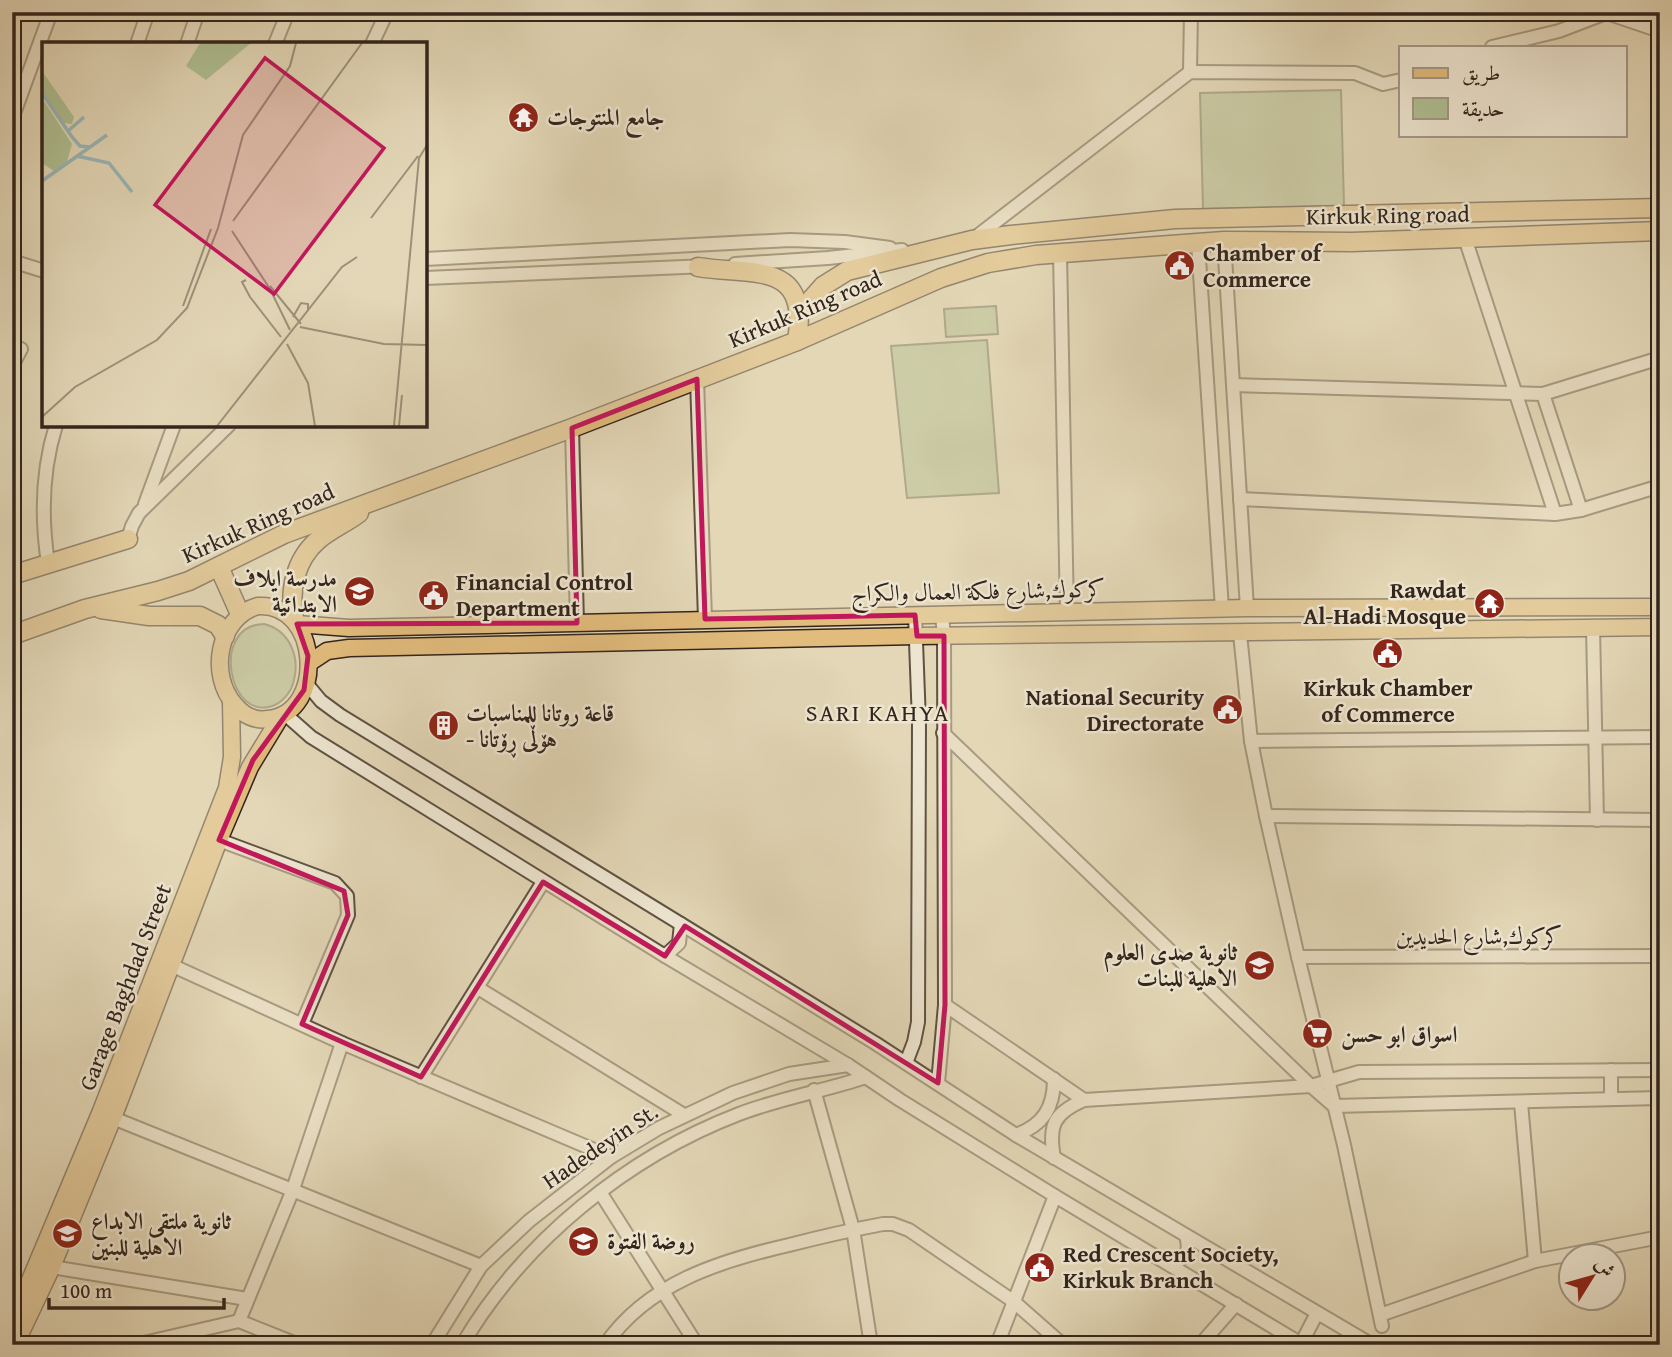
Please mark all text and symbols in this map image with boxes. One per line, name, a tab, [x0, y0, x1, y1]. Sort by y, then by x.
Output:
inset map	[42, 42, 427, 427]
legend	[1399, 46, 1626, 136]
text: طريق	[1462, 57, 1500, 88]
text: حديقة	[1462, 93, 1505, 124]
temple icon: جامع المنتوجات	[507, 100, 541, 134]
place label: جامع المنتوجات	[547, 100, 664, 139]
street label: Kirkuk Ring road	[1306, 197, 1471, 232]
place label: Chamber of Commerce	[1203, 236, 1324, 295]
public building icon: Chamber of Commerce	[1163, 249, 1197, 283]
street label: Kirkuk Ring road	[723, 261, 887, 356]
street label: Kirkuk Ring road	[176, 474, 340, 571]
place label: مدرسة ايلاف الابتدائية	[233, 561, 337, 620]
place label: Financial Control Department	[456, 565, 633, 624]
street label: كركوك,شارع فلكة العمال والكراج	[851, 572, 1105, 614]
place label: Rawdat Al-Hadi Mosque	[1303, 573, 1466, 632]
school or university icon: مدرسة ايلاف الابتدائية	[343, 574, 377, 608]
public building icon: Financial Control Department	[416, 578, 450, 612]
temple icon: Rawdat Al-Hadi Mosque	[1472, 586, 1506, 620]
public building icon: Kirkuk Chamber of Commerce	[1371, 637, 1405, 671]
place label: Kirkuk Chamber of Commerce	[1303, 671, 1473, 730]
place label: National Security Directorate	[1026, 680, 1204, 739]
public building icon: National Security Directorate	[1210, 693, 1244, 727]
district label: SARI KAHYA	[806, 695, 950, 730]
place label: قاعة روتانا للمناسبات - هۆڵی ڕۆتانا	[466, 696, 614, 759]
building icon: قاعة روتانا للمناسبات - هۆڵی ڕۆتانا	[426, 709, 460, 743]
street label: Garage Baghdad Street	[70, 879, 179, 1095]
street label: كركوك,شارع الحديدين	[1396, 919, 1562, 956]
place label: ثانوية صدى العلوم الاهلية للبنات	[1104, 935, 1238, 994]
school or university icon: ثانوية صدى العلوم الاهلية للبنات	[1243, 948, 1277, 982]
supermarket icon: اسواق ابو حسن	[1301, 1017, 1335, 1051]
place label: اسواق ابو حسن	[1341, 1017, 1457, 1050]
street label: Hadedeyin St.	[535, 1095, 664, 1196]
place label: ثانوية ملتقى الابداع الاهلية للبنين	[91, 1204, 232, 1263]
school or university icon: ثانوية ملتقى الابداع الاهلية للبنين	[51, 1217, 85, 1251]
school or university icon: روضة الفتوة	[567, 1224, 601, 1258]
place label: روضة الفتوة	[607, 1224, 695, 1257]
place label: Red Crescent Society, Kirkuk Branch	[1063, 1237, 1279, 1296]
north arrow	[1556, 1242, 1626, 1312]
public building icon: Red Crescent Society, Kirkuk Branch	[1023, 1250, 1057, 1284]
text: ش	[1589, 1251, 1622, 1283]
scale bar	[49, 1266, 224, 1310]
text: 100 m	[60, 1275, 112, 1306]

